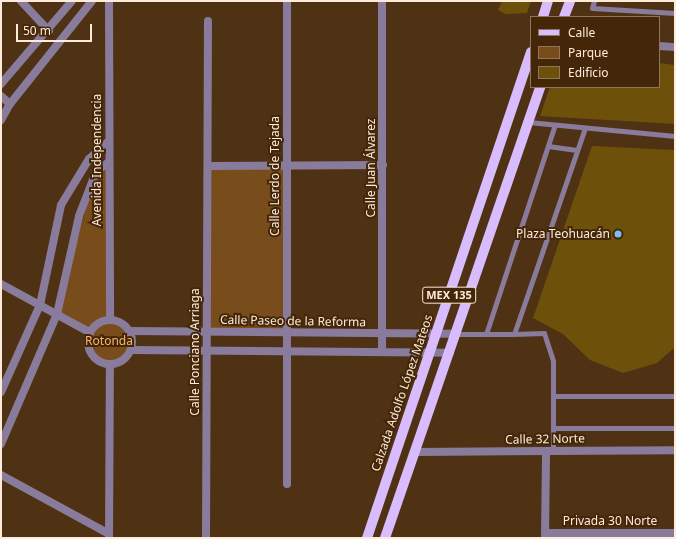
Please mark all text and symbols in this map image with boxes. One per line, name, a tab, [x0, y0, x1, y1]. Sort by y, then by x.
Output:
scale bar	[18, 16, 94, 42]
legend	[530, 16, 660, 88]
text: 50 m	[23, 22, 51, 39]
text: Calle	[568, 24, 595, 41]
text: Parque	[568, 44, 608, 61]
text: Edificio	[568, 64, 609, 81]
street label: Avenida Independencia	[90, 94, 104, 226]
street label: Calle Lerdo de Tejada	[268, 116, 282, 236]
street label: Calle Juan Álvarez	[364, 119, 378, 217]
place label: Plaza Teohuacán	[516, 227, 610, 241]
marker: Plaza Teohuacán	[613, 229, 623, 239]
road number: MEX 135	[422, 286, 476, 304]
street label: Calle Ponciano Arriaga	[188, 288, 202, 416]
street label: Calle Paseo de la Reforma	[220, 313, 366, 329]
street label: Calzada Adolfo López Mateos	[368, 313, 436, 473]
park label: Rotonda	[85, 334, 133, 348]
street label: Calle 32 Norte	[505, 431, 585, 447]
street label: Privada 30 Norte	[563, 514, 657, 528]

